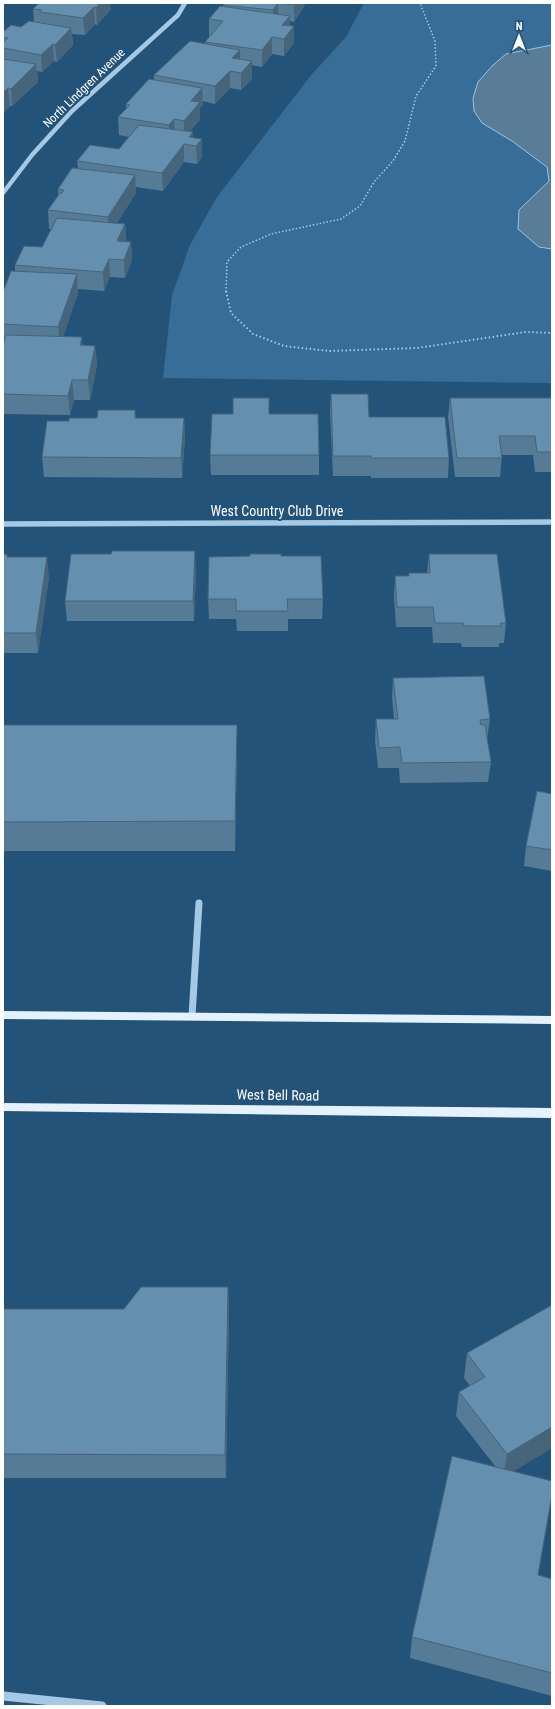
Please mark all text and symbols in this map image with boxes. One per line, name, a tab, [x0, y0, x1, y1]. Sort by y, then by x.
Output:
north arrow	[499, 16, 539, 56]
text: N	[516, 20, 523, 33]
street label: North Lindgren Avenue	[40, 45, 128, 131]
street label: West Country Club Drive	[211, 503, 344, 519]
street label: West Bell Road	[237, 1086, 319, 1104]

